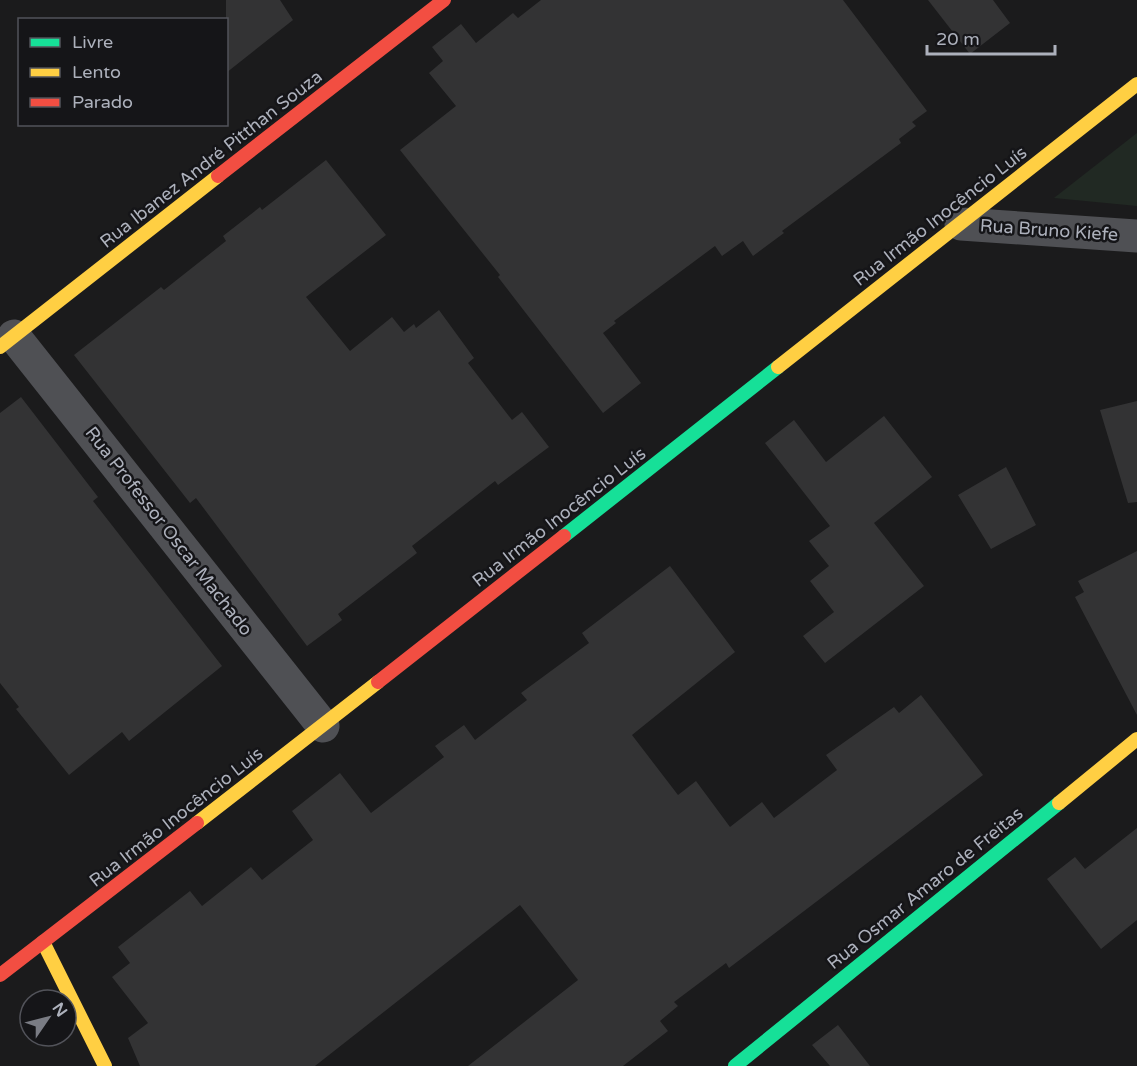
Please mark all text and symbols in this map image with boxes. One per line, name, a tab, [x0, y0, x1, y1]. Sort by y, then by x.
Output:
legend	[18, 18, 228, 126]
scale bar	[927, 18, 1054, 56]
text: 20 m	[936, 28, 980, 50]
text: Livre	[72, 31, 113, 53]
text: Lento	[72, 61, 121, 83]
street label: Rua Ibanez André Pitthan Souza	[96, 65, 326, 253]
text: Parado	[72, 91, 133, 113]
street label: Rua Irmão Inocêncio Luís	[849, 141, 1031, 291]
street label: Rua Bruno Kiefe	[979, 214, 1119, 246]
street label: Rua Professor Oscar Machado	[81, 422, 258, 640]
street label: Rua Irmão Inocêncio Luís	[468, 442, 650, 592]
street label: Rua Irmão Inocêncio Luís	[85, 742, 267, 892]
street label: Rua Osmar Amaro de Freitas	[823, 802, 1027, 974]
north arrow	[18, 988, 78, 1048]
text: N	[48, 999, 71, 1021]

